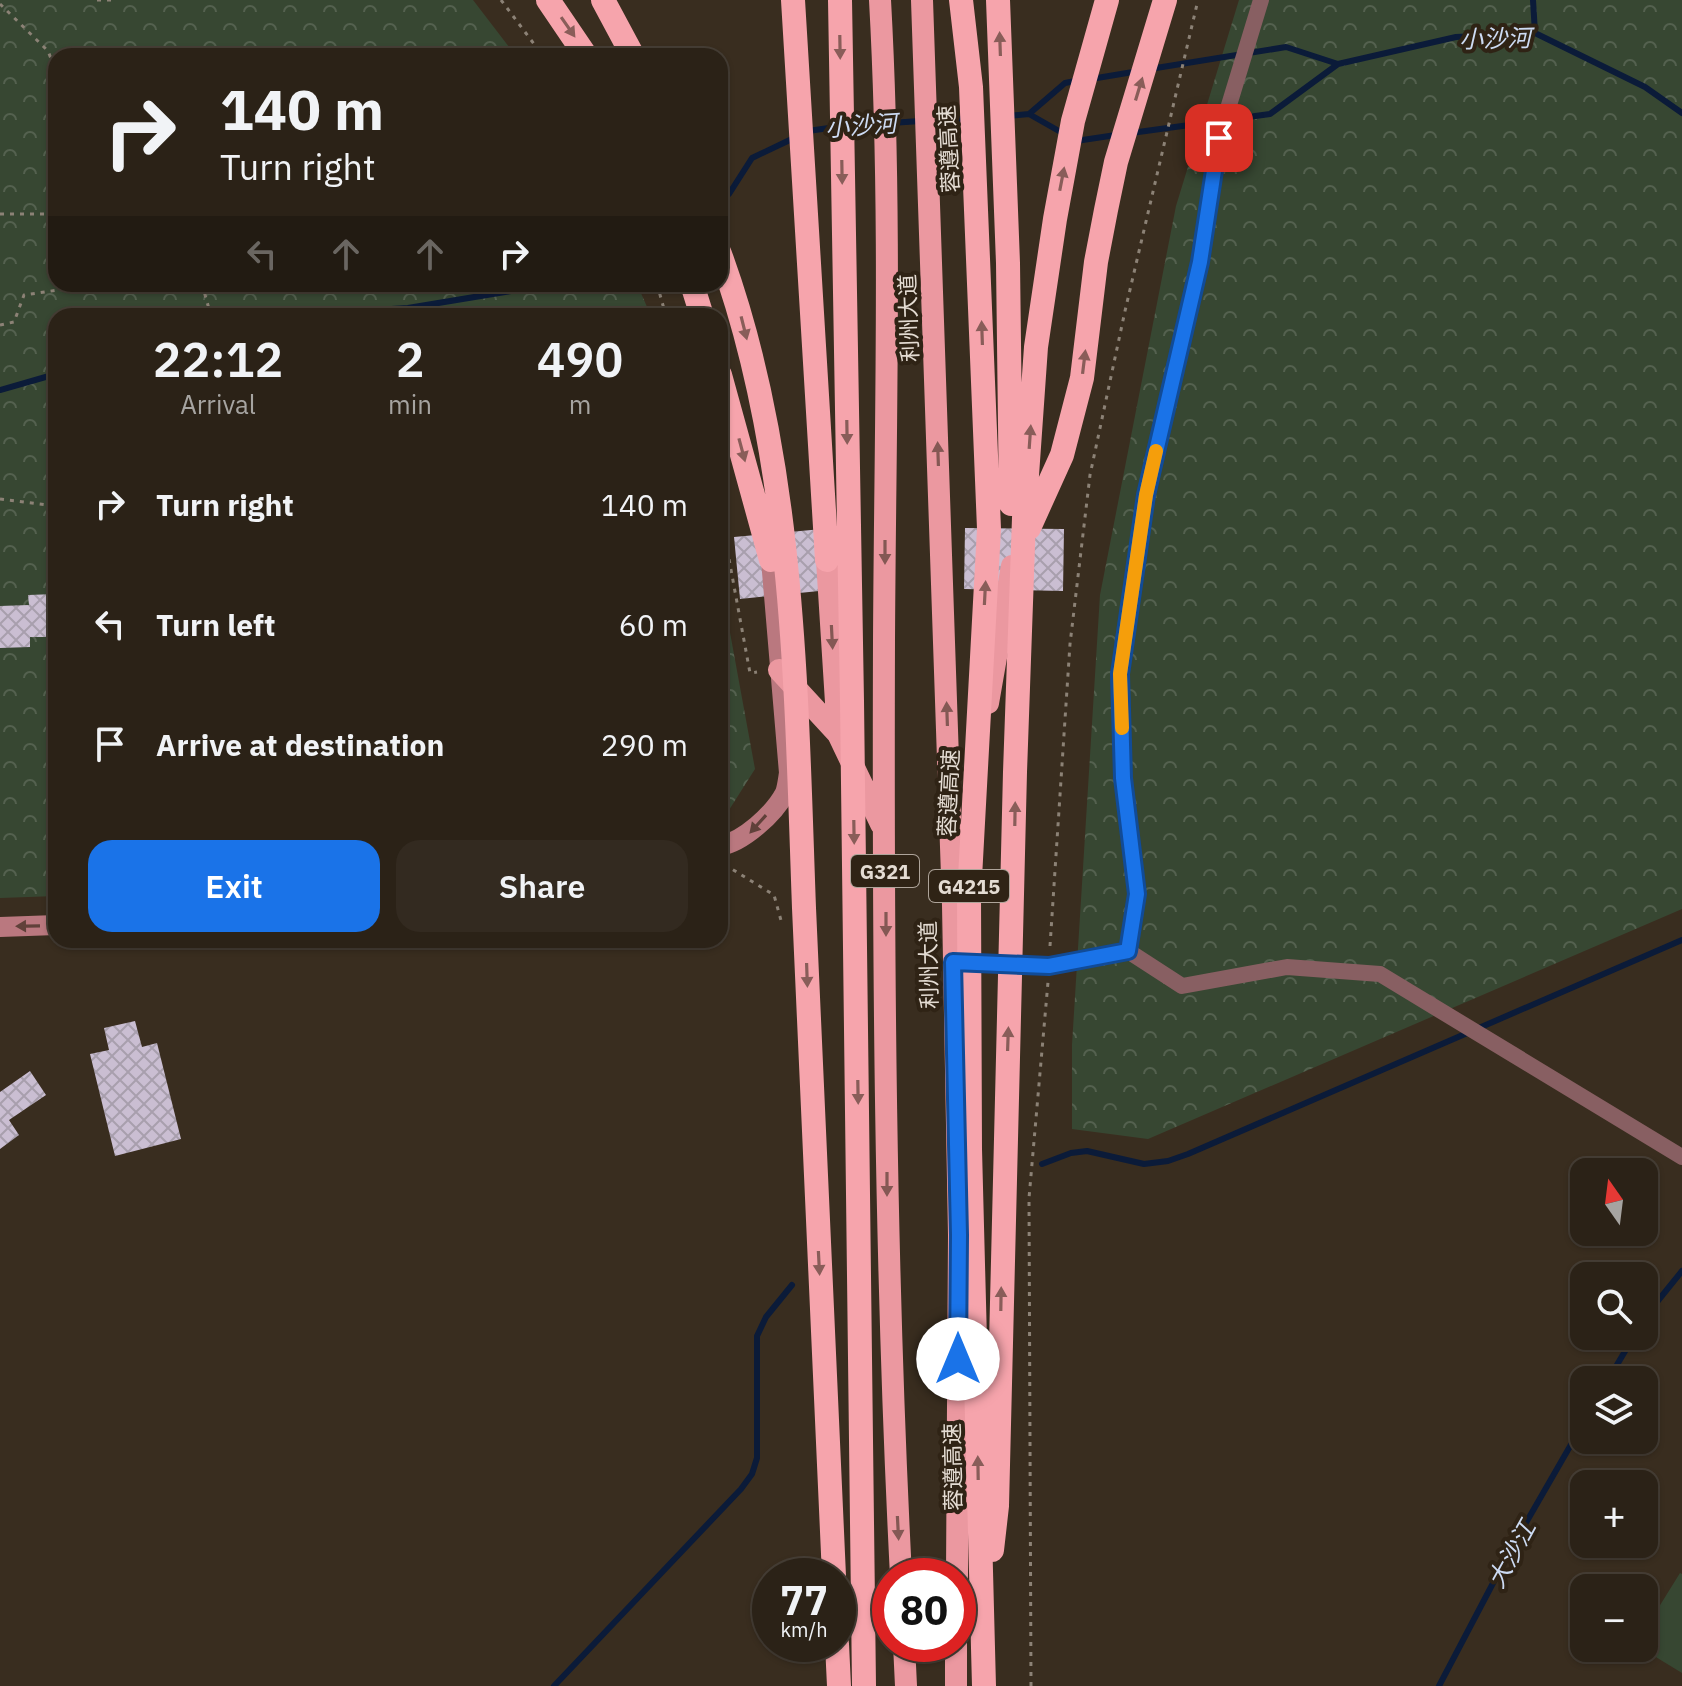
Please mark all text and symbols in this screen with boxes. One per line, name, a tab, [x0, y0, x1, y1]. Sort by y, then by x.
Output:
one-way arrow	[560, 17, 575, 38]
water label: 小沙河	[1459, 21, 1535, 55]
one-way arrow	[993, 31, 1006, 56]
one-way arrow	[834, 35, 846, 60]
text: 140 m	[220, 73, 384, 145]
one-way arrow	[1133, 76, 1146, 100]
icon: right	[88, 80, 192, 184]
street label: 蓉遵高速	[931, 104, 965, 194]
pin	[1185, 104, 1253, 172]
water label: 小沙河	[824, 106, 902, 143]
icon: arrive	[1197, 116, 1241, 160]
text: Turn right	[220, 143, 376, 190]
one-way arrow	[836, 160, 848, 185]
one-way arrow	[1057, 167, 1069, 192]
icon: left	[240, 232, 284, 276]
icon: ahead	[324, 232, 368, 276]
icon: ahead	[408, 232, 452, 276]
icon: right	[492, 232, 536, 276]
street label: 利州大道	[892, 274, 924, 362]
one-way arrow	[738, 316, 751, 341]
one-way arrow	[976, 320, 989, 345]
text: 22:12	[153, 328, 283, 390]
text: 2	[396, 328, 424, 390]
text: 490	[537, 328, 623, 390]
one-way arrow	[1078, 349, 1091, 374]
text: Arrival	[180, 387, 256, 421]
text: min	[388, 387, 432, 421]
text: m	[569, 387, 591, 421]
one-way arrow	[841, 420, 853, 445]
one-way arrow	[1024, 424, 1037, 449]
one-way arrow	[736, 438, 748, 463]
one-way arrow	[932, 441, 945, 466]
icon: right	[88, 482, 132, 526]
text: Turn right	[156, 485, 294, 524]
text: 140 m	[601, 485, 688, 524]
one-way arrow	[879, 540, 891, 565]
one-way arrow	[979, 580, 992, 605]
icon: left	[88, 602, 132, 646]
text: Turn left	[156, 605, 275, 644]
text: 60 m	[619, 605, 688, 644]
one-way arrow	[826, 625, 839, 650]
one-way arrow	[940, 701, 953, 726]
icon: arrive	[88, 722, 132, 766]
text: Arrive at destination	[156, 725, 444, 764]
text: 290 m	[601, 725, 688, 764]
street label: 蓉遵高速	[931, 748, 965, 838]
one-way arrow	[1009, 801, 1021, 826]
one-way arrow	[750, 814, 768, 833]
one-way arrow	[848, 820, 860, 845]
button: Exit	[88, 840, 380, 932]
button: Share	[396, 840, 688, 932]
road number: G321	[851, 855, 919, 887]
road number: G4215	[929, 870, 1009, 902]
one-way arrow	[879, 912, 892, 937]
one-way arrow	[15, 920, 40, 932]
street label: 利州大道	[913, 921, 943, 1009]
one-way arrow	[801, 963, 814, 988]
one-way arrow	[1002, 1026, 1015, 1051]
one-way arrow	[851, 1080, 864, 1105]
north arrow	[1570, 1158, 1658, 1246]
map controls	[1570, 1158, 1658, 1662]
one-way arrow	[881, 1172, 894, 1197]
one-way arrow	[813, 1251, 826, 1276]
button: search	[1570, 1262, 1658, 1350]
one-way arrow	[995, 1286, 1007, 1311]
position arrow	[916, 1317, 1000, 1401]
button: layers	[1570, 1366, 1658, 1454]
street label: 蓉遵高速	[937, 1423, 967, 1511]
one-way arrow	[971, 1455, 984, 1480]
button: +	[1570, 1470, 1658, 1558]
water label: 大沙江	[1480, 1512, 1544, 1593]
one-way arrow	[892, 1516, 905, 1541]
speed limit sign: 80	[872, 1558, 976, 1662]
text: 77	[780, 1574, 828, 1626]
button: −	[1570, 1574, 1658, 1662]
text: km/h	[780, 1616, 828, 1643]

